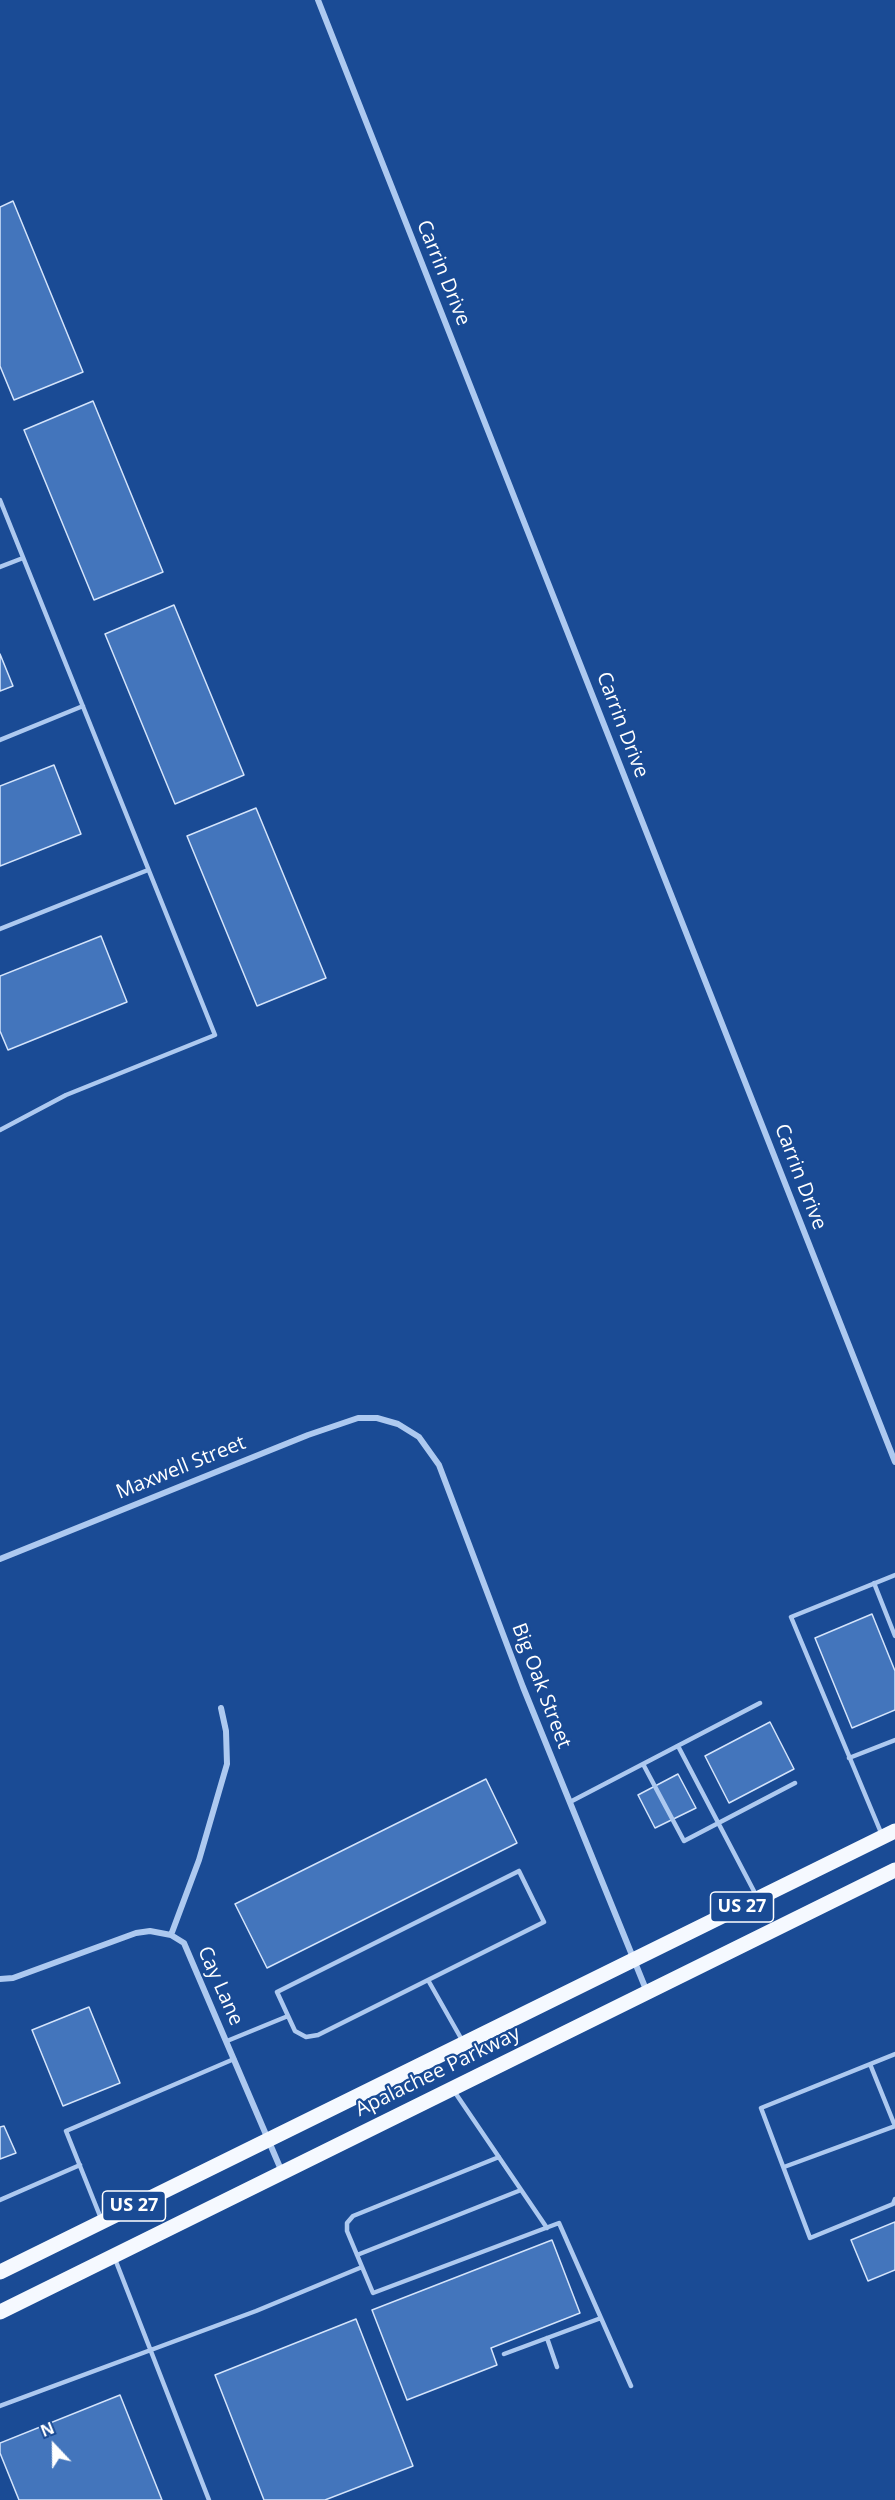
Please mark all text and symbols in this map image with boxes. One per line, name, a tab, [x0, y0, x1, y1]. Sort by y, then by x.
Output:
street label: Carrin Drive	[411, 217, 475, 329]
street label: Carrin Drive	[591, 669, 653, 781]
street label: Carrin Drive	[769, 1121, 831, 1233]
street label: Maxwell Street	[113, 1431, 249, 1505]
street label: Big Oak Street	[506, 1620, 576, 1752]
road number: US 27	[710, 1892, 774, 1922]
street label: Cay Lane	[192, 1943, 248, 2029]
street label: Apalachee Parkway	[352, 2022, 524, 2122]
road number: US 27	[102, 2191, 166, 2221]
north arrow	[24, 2416, 84, 2476]
text: N	[37, 2417, 57, 2442]

